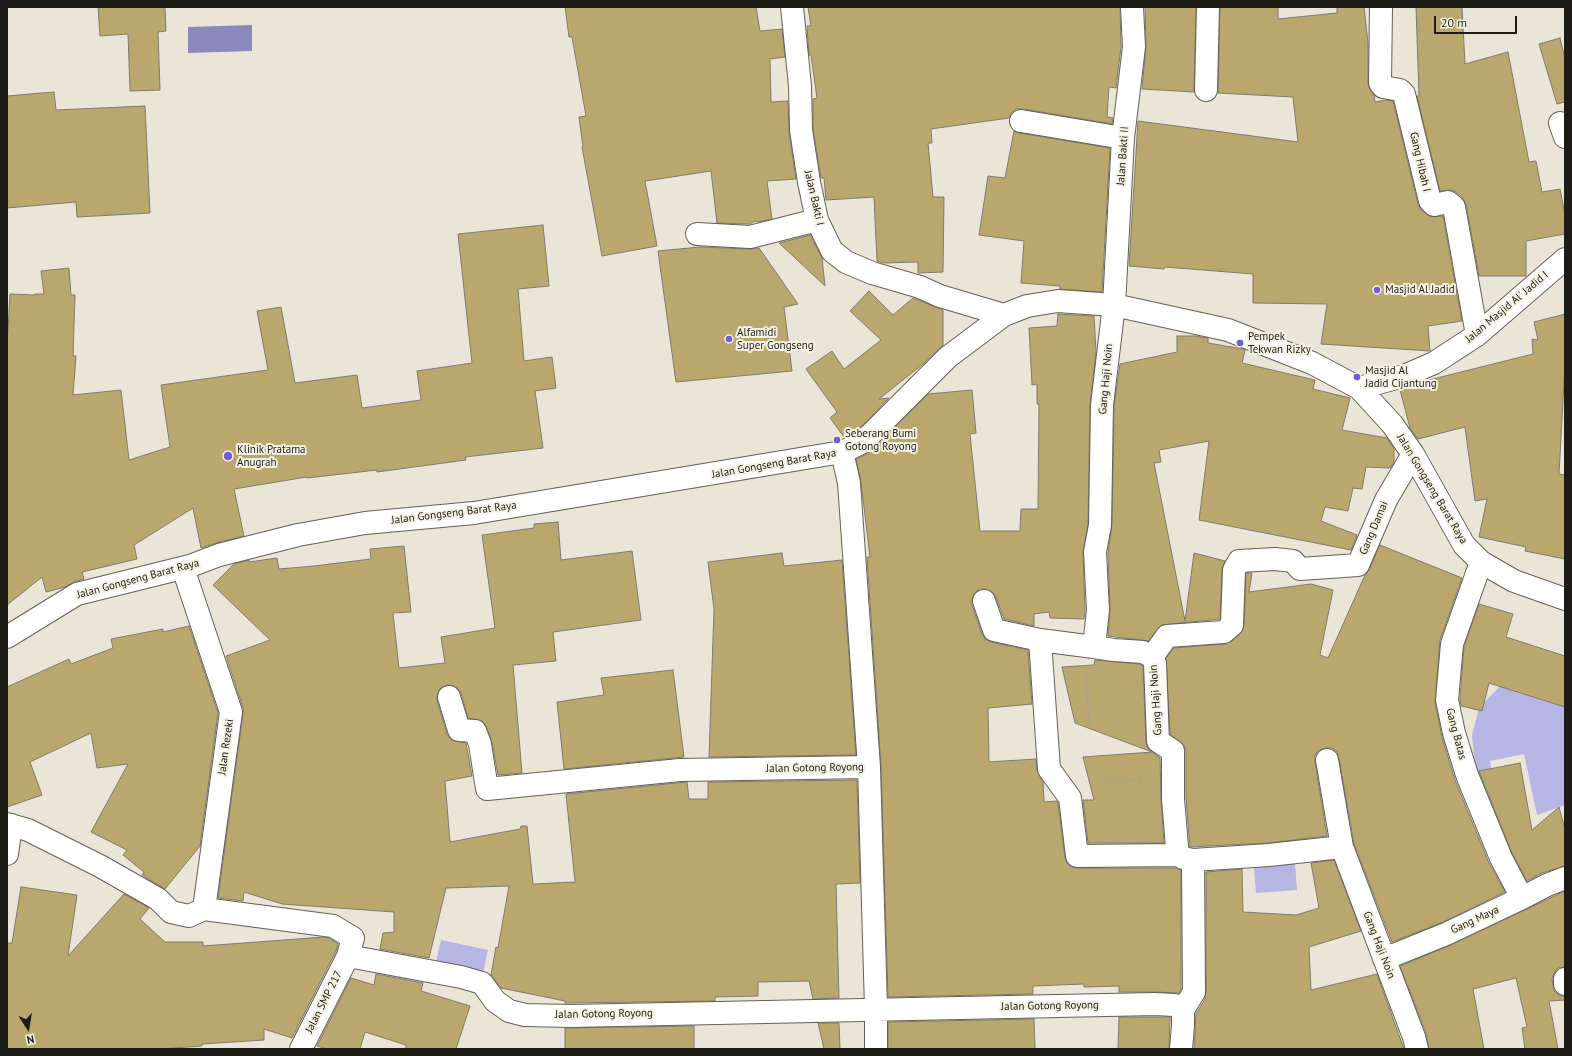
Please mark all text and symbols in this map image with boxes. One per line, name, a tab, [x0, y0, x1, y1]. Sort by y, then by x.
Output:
scale bar	[1436, 8, 1519, 34]
text: 20 m	[1441, 15, 1467, 30]
street label: Jalan Bakti II	[1114, 126, 1132, 186]
street label: Gang Hibah I	[1407, 131, 1433, 193]
street label: Jalan Bakti I	[801, 169, 827, 227]
street label: Jalan Masjid Al' Jadid I	[1463, 268, 1551, 346]
place label: Masjid Al Jadid	[1385, 283, 1455, 297]
marker: Masjid Al Jadid	[1372, 285, 1382, 295]
place label: Alfamidi Super Gongseng	[737, 326, 814, 352]
place label: Pempek Tekwan Rizky	[1248, 330, 1311, 356]
marker: Alfamidi Super Gongseng	[724, 334, 734, 344]
marker: Pempek Tekwan Rizky	[1235, 338, 1245, 348]
street label: Gang Haji Noin	[1096, 343, 1116, 415]
place label: Masjid Al Jadid Cijantung	[1365, 364, 1437, 390]
marker: Masjid Al Jadid Cijantung	[1352, 372, 1362, 382]
place label: Seberang Bumi Gotong Royong	[845, 427, 917, 453]
street label: Jalan Gongseng Barat Raya	[1394, 432, 1470, 546]
marker: Seberang Bumi Gotong Royong	[832, 435, 842, 445]
place label: Klinik Pratama Anugrah	[237, 443, 306, 469]
street label: Jalan Gongseng Barat Raya	[711, 447, 837, 481]
marker: Klinik Pratama Anugrah	[222, 450, 234, 462]
street label: Jalan Gongseng Barat Raya	[391, 499, 517, 527]
street label: Gang Damai	[1357, 499, 1391, 557]
street label: Jalan Gongseng Barat Raya	[75, 556, 201, 602]
street label: Gang Haji Noin	[1147, 664, 1165, 736]
street label: Gang Batas	[1443, 707, 1469, 761]
street label: Jalan Rezeki	[216, 718, 236, 776]
street label: Jalan Gotong Royong	[766, 761, 864, 775]
street label: Gang Maya	[1449, 903, 1501, 937]
street label: Gang Haji Noin	[1360, 910, 1398, 980]
street label: Jalan SMP 217	[303, 969, 345, 1035]
street label: Jalan Gotong Royong	[1001, 999, 1099, 1013]
street label: Jalan Gotong Royong	[555, 1007, 653, 1021]
north arrow	[8, 1008, 48, 1048]
text: N	[26, 1032, 35, 1047]

